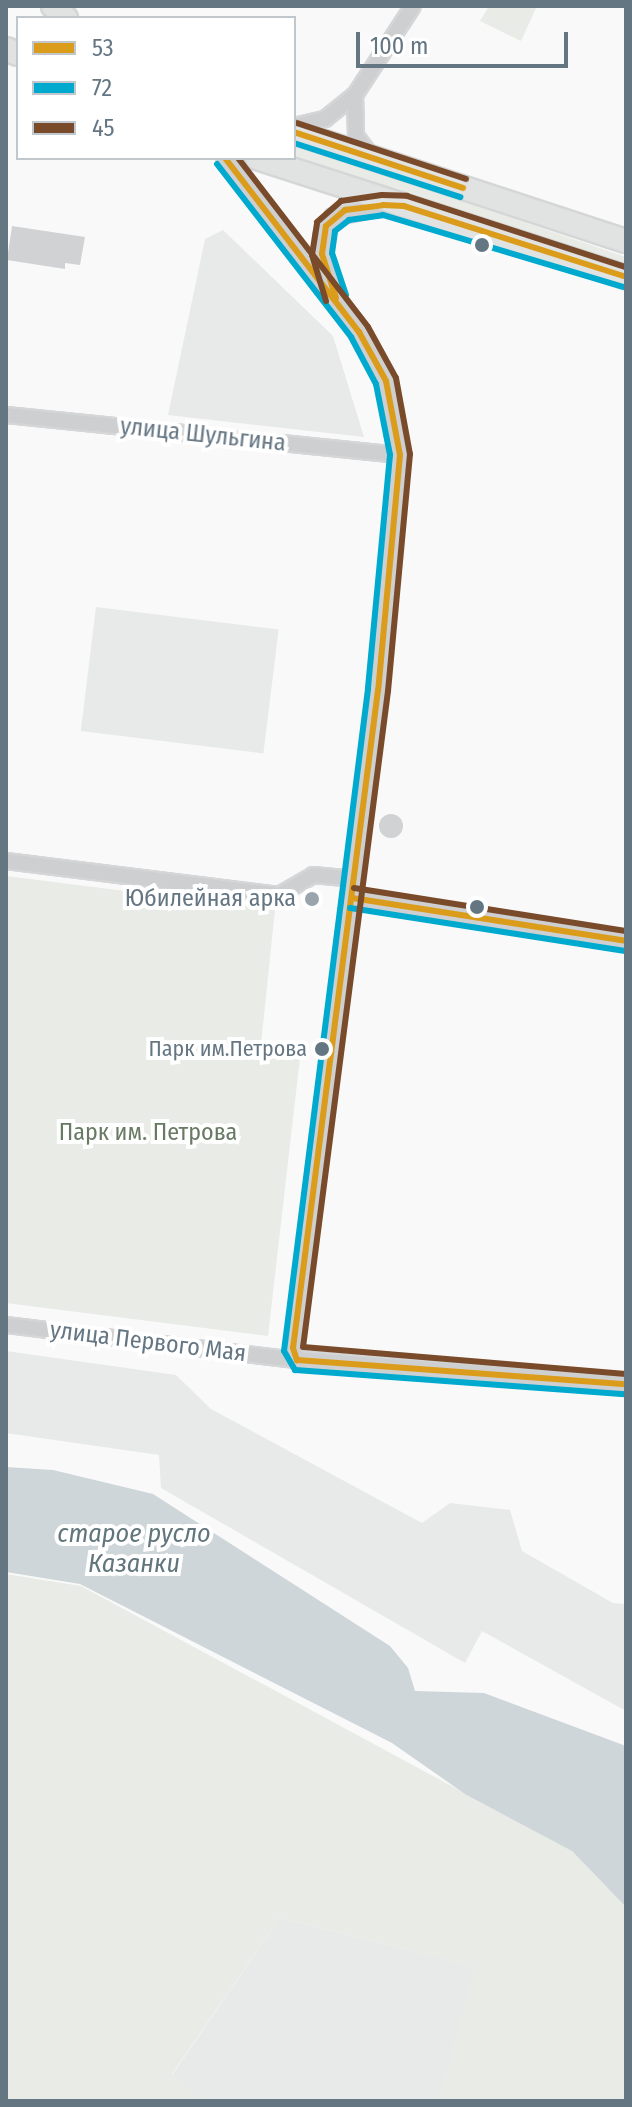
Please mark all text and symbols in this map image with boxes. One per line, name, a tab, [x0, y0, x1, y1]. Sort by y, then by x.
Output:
legend	[16, 16, 296, 160]
scale bar	[360, 16, 572, 66]
text: 100 m	[370, 32, 428, 60]
text: 53	[92, 34, 114, 62]
text: 72	[92, 74, 112, 102]
text: 45	[92, 114, 114, 142]
unlabelled marker	[474, 237, 490, 253]
street label: улица Шульгина	[119, 412, 287, 458]
place label: Юбилейная арка	[125, 885, 296, 913]
marker: Юбилейная арка	[303, 890, 321, 908]
unlabelled marker	[469, 899, 485, 915]
place label: Парк им.Петрова	[148, 1036, 307, 1062]
marker: Парк им.Петрова	[314, 1041, 330, 1057]
park label: Парк им. Петрова	[59, 1119, 237, 1147]
street label: улица Первого Мая	[48, 1316, 248, 1368]
water label: старое русло Казанки	[57, 1518, 211, 1580]

